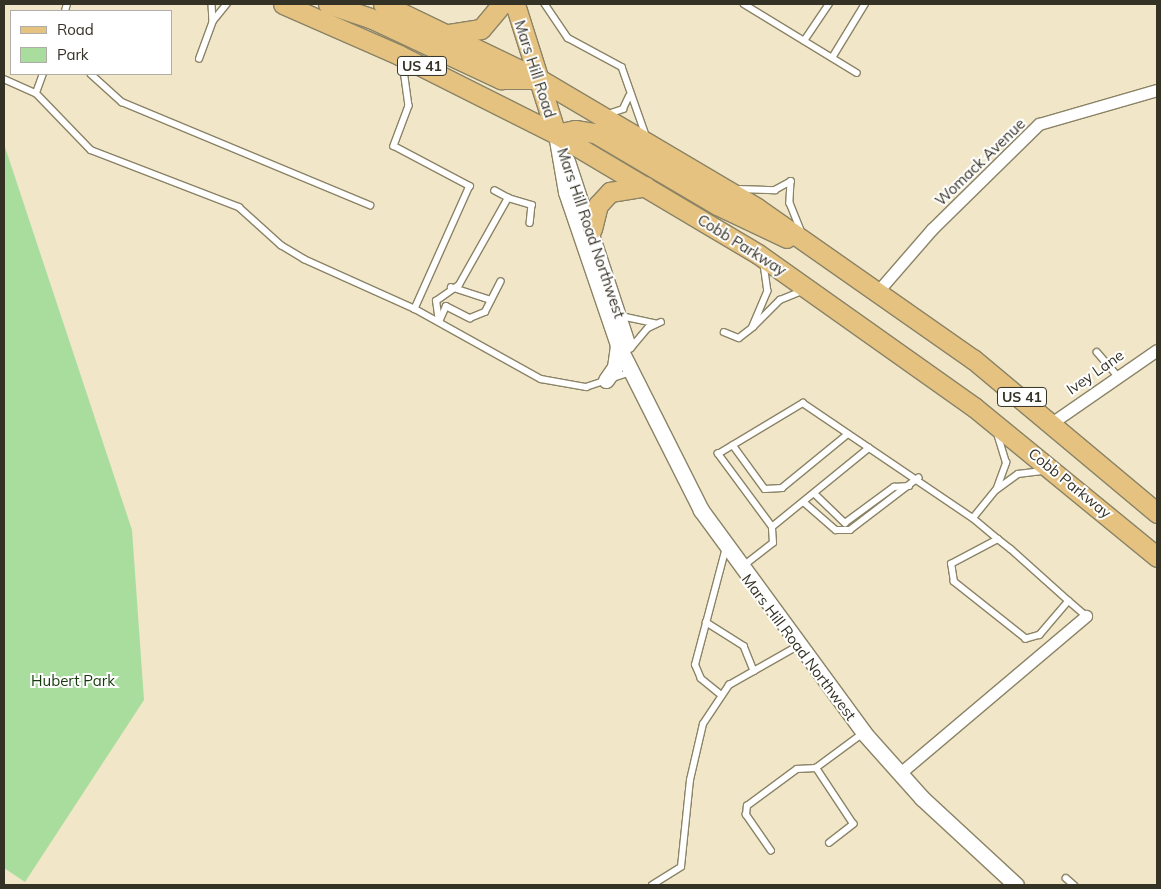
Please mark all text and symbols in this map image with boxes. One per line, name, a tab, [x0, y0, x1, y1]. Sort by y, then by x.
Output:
legend	[10, 10, 172, 75]
street label: Mars Hill Road	[511, 18, 559, 120]
text: Road	[57, 20, 94, 39]
text: Park	[57, 45, 89, 64]
road number: US 41	[396, 54, 448, 78]
street label: Womack Avenue	[931, 115, 1029, 209]
street label: Mars Hill Road Northwest	[553, 146, 629, 320]
street label: Cobb Parkway	[694, 211, 790, 279]
street label: Ivey Lane	[1063, 346, 1127, 398]
road number: US 41	[996, 386, 1048, 408]
street label: Cobb Parkway	[1025, 444, 1115, 522]
street label: Mars Hill Road Northwest	[738, 570, 860, 724]
park label: Hubert Park	[31, 672, 115, 690]

